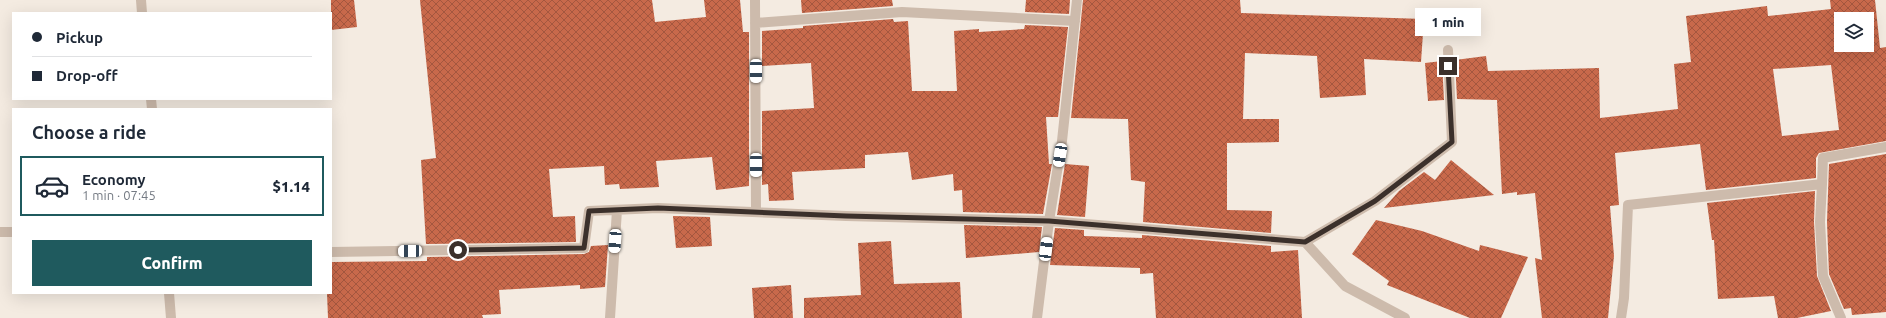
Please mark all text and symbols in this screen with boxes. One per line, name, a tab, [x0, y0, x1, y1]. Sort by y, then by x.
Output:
callout: 1 min	[1415, 8, 1481, 36]
map controls	[1834, 12, 1874, 52]
button: layers	[1834, 12, 1874, 52]
text: 1 min	[1431, 15, 1465, 29]
text: Pickup	[56, 29, 103, 46]
route end	[1439, 57, 1457, 75]
car	[750, 59, 762, 83]
text: Drop-off	[56, 67, 118, 84]
text: Choose a ride	[32, 122, 146, 142]
car	[1052, 142, 1068, 168]
car	[750, 153, 762, 177]
icon: car	[34, 168, 70, 204]
text: Economy	[82, 171, 146, 188]
text: $1.14	[272, 178, 310, 195]
text: 1 min · 07:45	[82, 188, 156, 202]
car	[608, 229, 622, 253]
car	[1039, 236, 1053, 262]
button: Confirm	[32, 240, 312, 286]
route start	[449, 241, 467, 259]
car	[398, 245, 422, 257]

